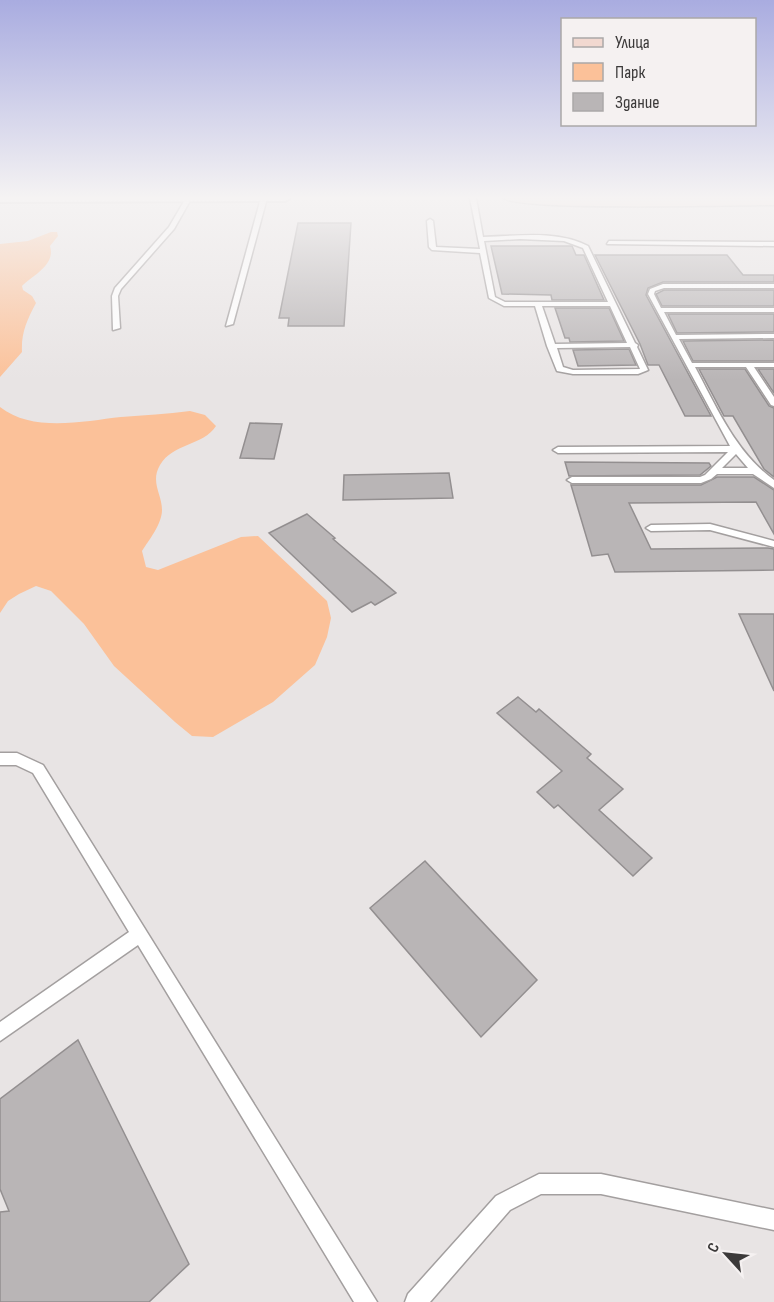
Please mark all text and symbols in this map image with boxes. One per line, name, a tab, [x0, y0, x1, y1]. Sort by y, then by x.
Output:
legend	[561, 18, 756, 126]
text: Улица	[615, 32, 650, 53]
text: Парк	[615, 62, 646, 83]
text: Здание	[615, 92, 660, 113]
north arrow	[696, 1224, 756, 1284]
text: С	[704, 1240, 724, 1256]

